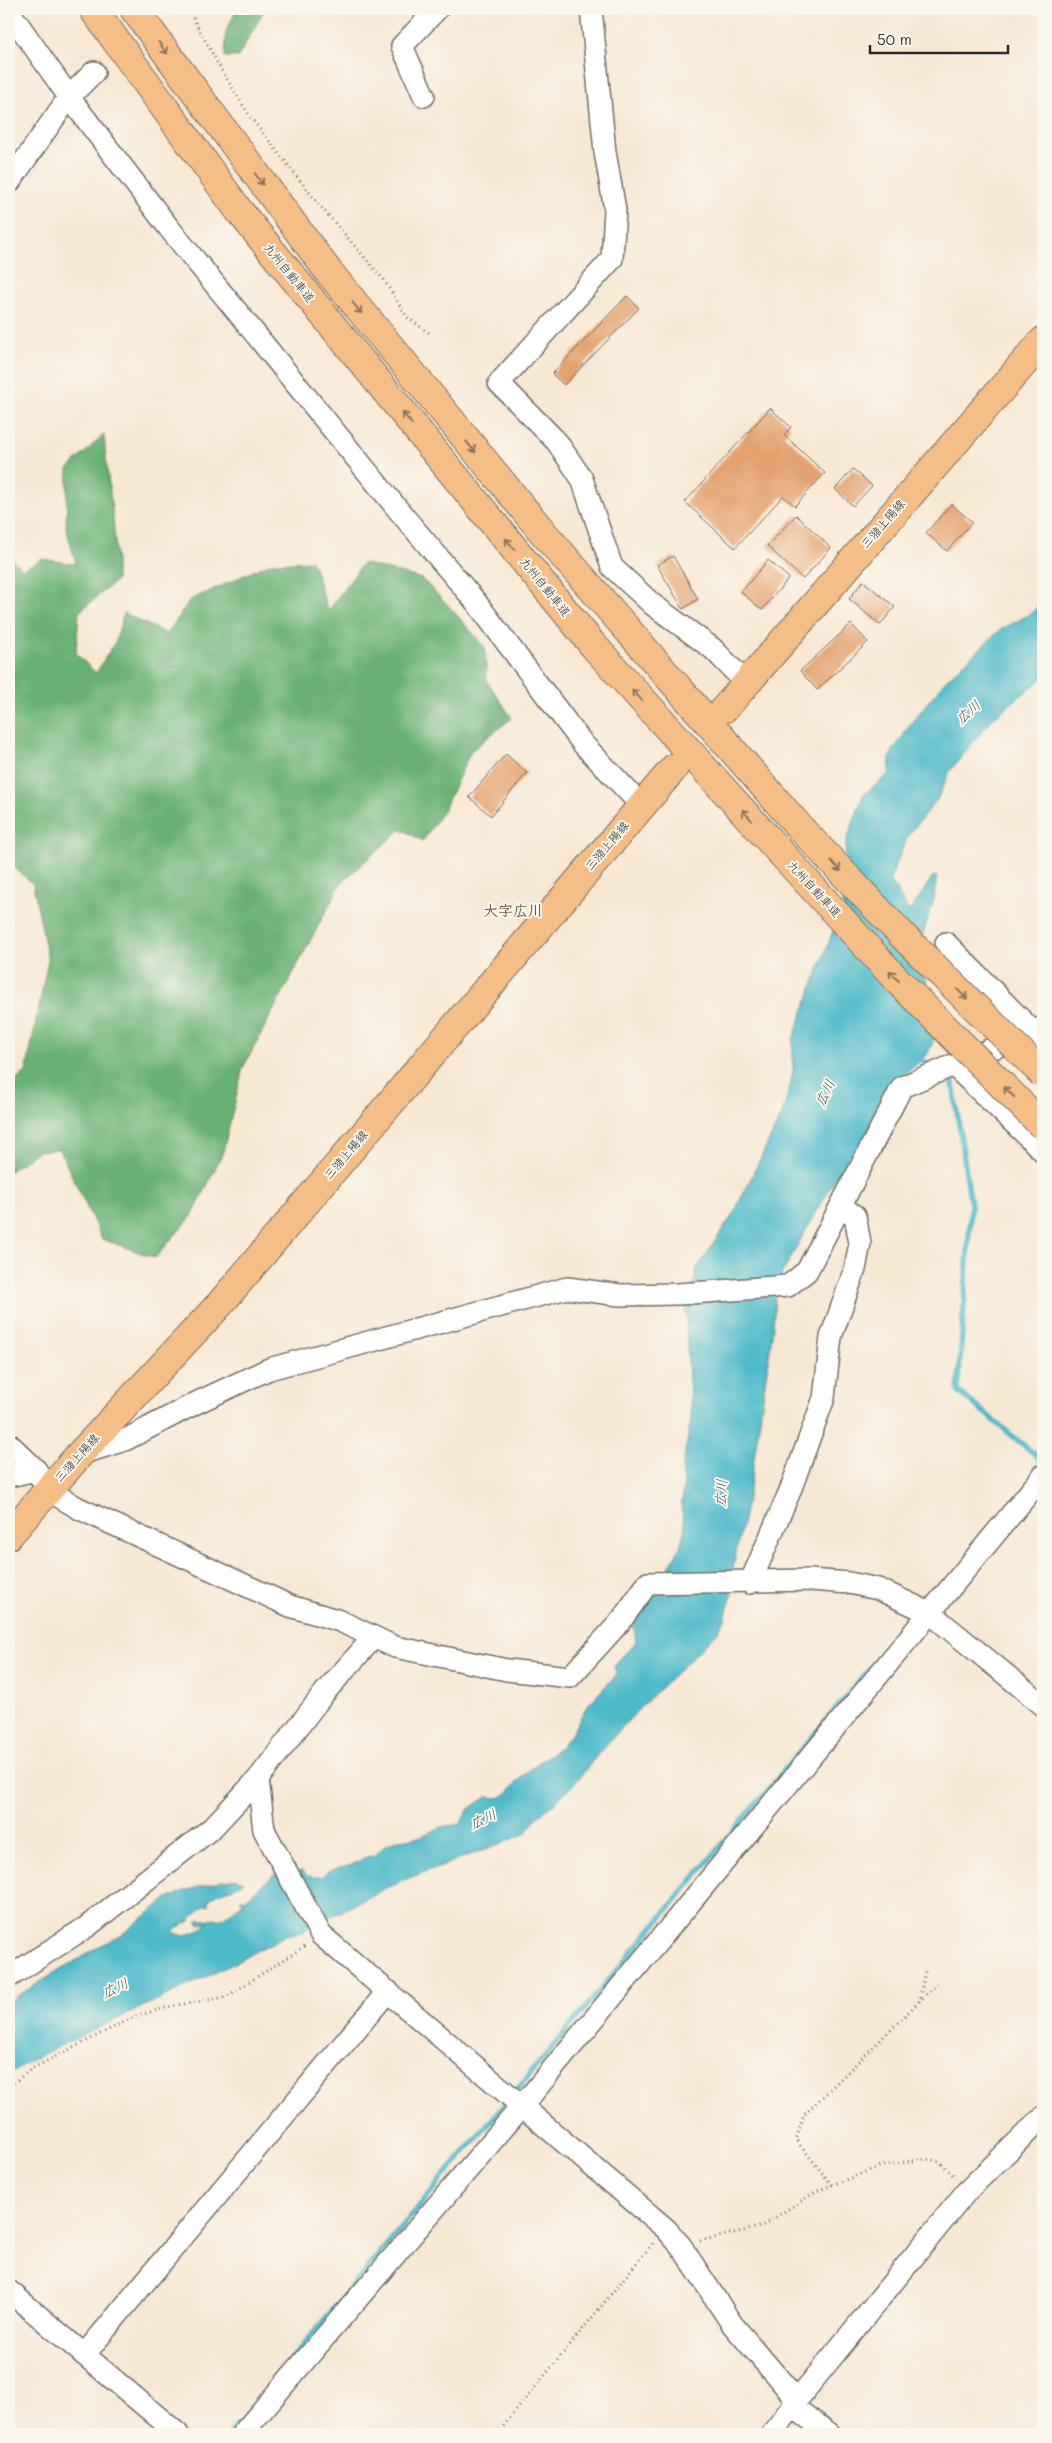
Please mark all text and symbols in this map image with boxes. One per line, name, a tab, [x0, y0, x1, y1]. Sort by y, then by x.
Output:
scale bar	[870, 22, 1007, 54]
text: 50 m	[877, 29, 912, 49]
one-way arrow	[157, 41, 168, 54]
one-way arrow	[254, 172, 264, 186]
street label: 九州自動車道	[261, 239, 319, 305]
one-way arrow	[352, 301, 363, 314]
one-way arrow	[402, 412, 413, 425]
one-way arrow	[466, 441, 477, 454]
street label: 三潴上陽線	[857, 495, 908, 551]
one-way arrow	[505, 538, 516, 551]
street label: 九州自動車道	[517, 553, 575, 619]
one-way arrow	[631, 689, 643, 702]
water label: 広川	[951, 695, 984, 728]
one-way arrow	[741, 809, 752, 822]
street label: 三潴上陽線	[581, 817, 632, 873]
street label: 九州自動車道	[784, 857, 845, 920]
one-way arrow	[830, 859, 842, 872]
district label: 大字広川	[483, 900, 543, 920]
one-way arrow	[888, 970, 900, 983]
one-way arrow	[956, 988, 968, 1000]
water label: 広川	[810, 1076, 839, 1109]
one-way arrow	[1003, 1085, 1015, 1098]
street label: 三潴上陽線	[320, 1126, 371, 1182]
street label: 三潴上陽線	[50, 1430, 102, 1485]
water label: 広川	[710, 1478, 731, 1507]
water label: 広川	[466, 1804, 499, 1833]
water label: 広川	[98, 1973, 131, 2002]

